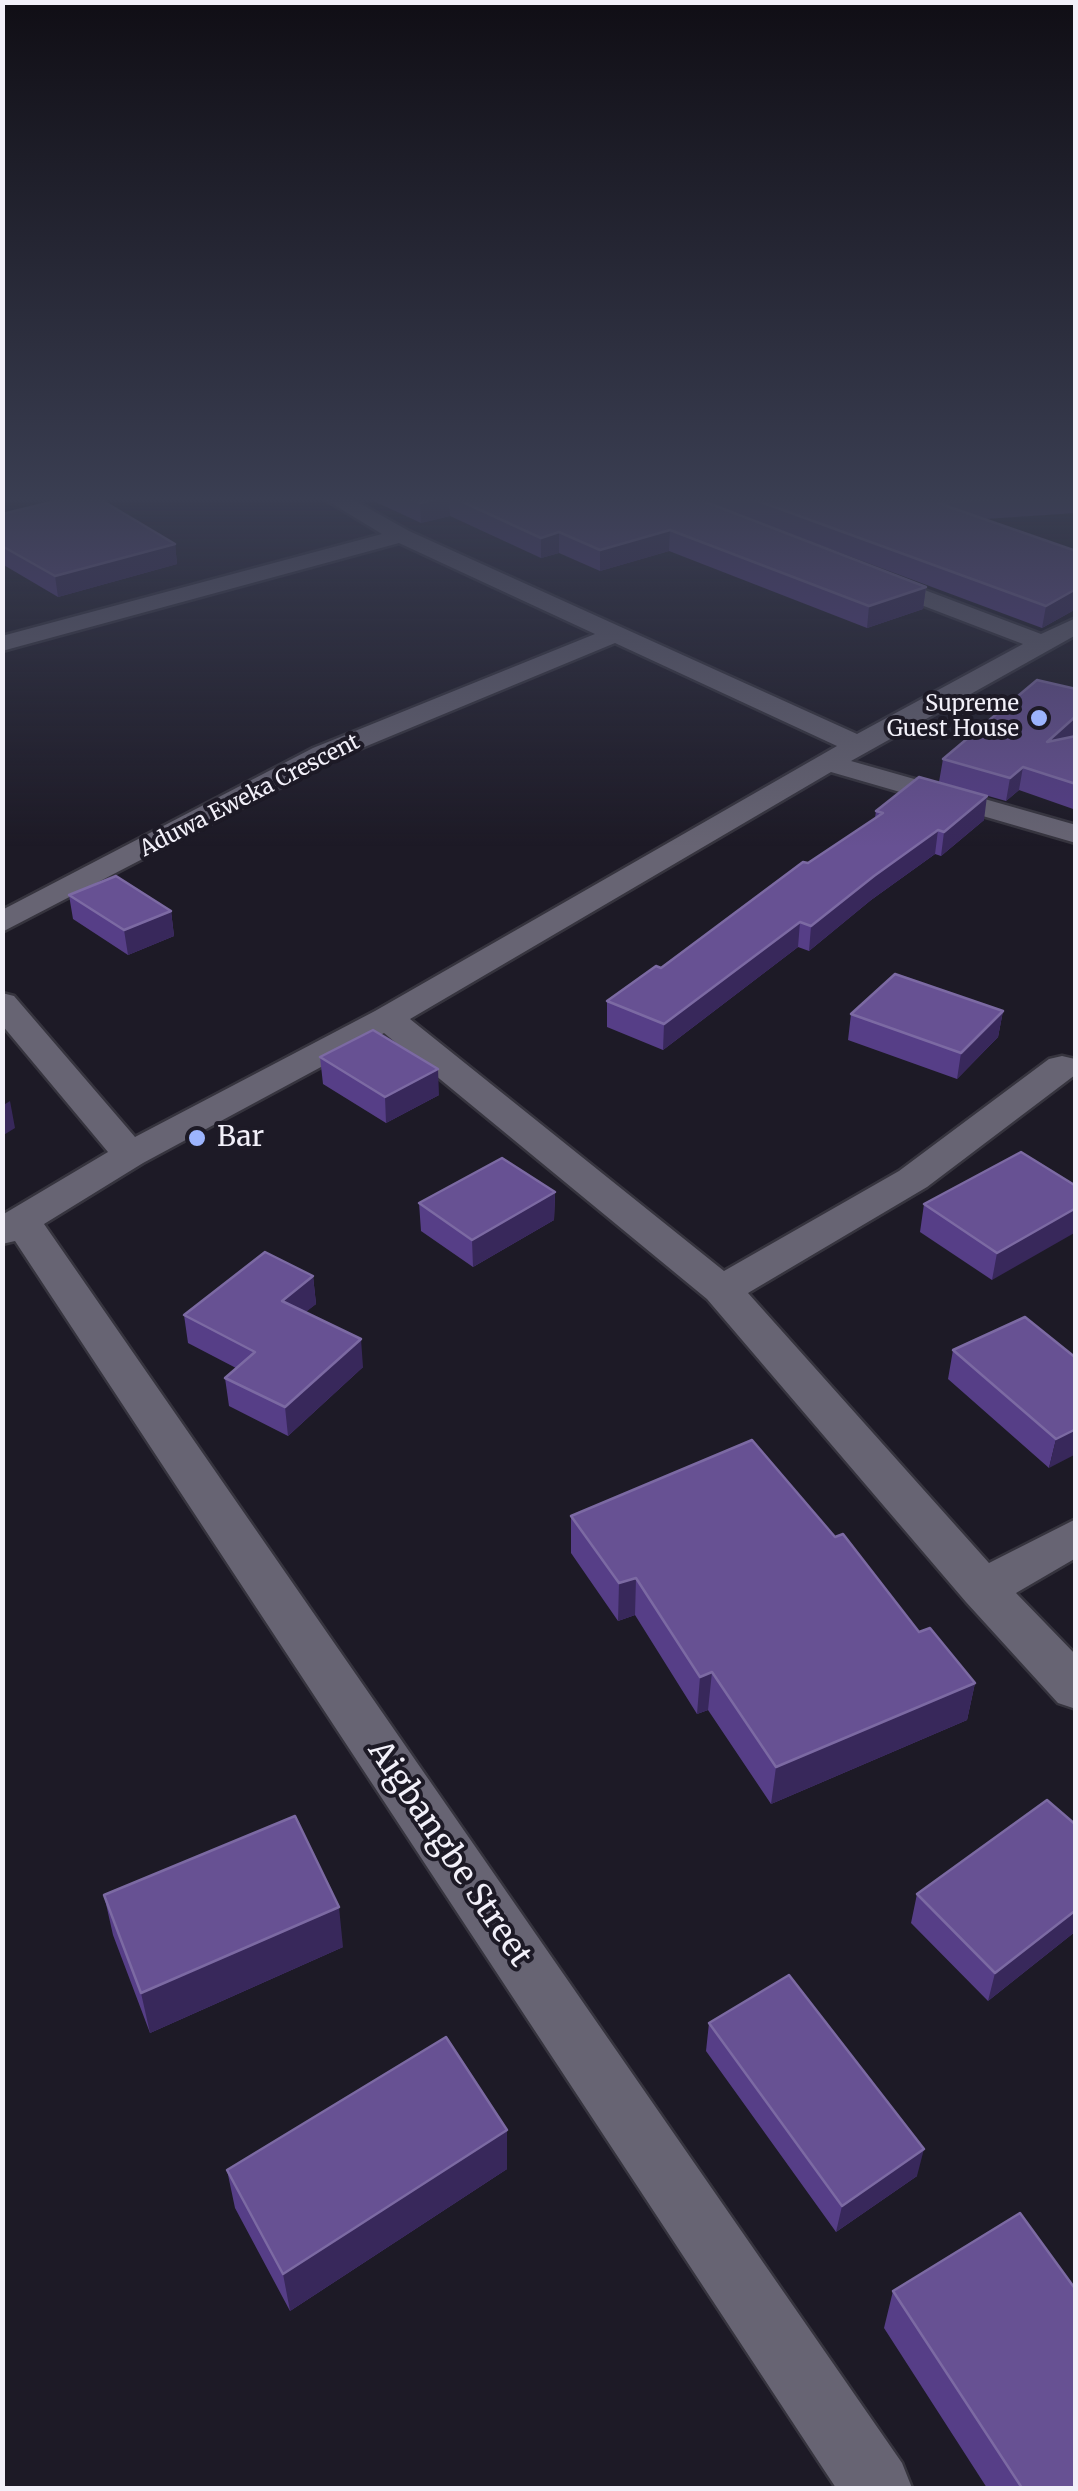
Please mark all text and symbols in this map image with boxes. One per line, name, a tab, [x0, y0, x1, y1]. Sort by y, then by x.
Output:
place label: Supreme Guest House	[887, 692, 1019, 744]
marker: Supreme Guest House	[1028, 707, 1050, 729]
street label: Aduwa Eweka Crescent	[136, 729, 364, 863]
place label: Bar	[217, 1121, 264, 1155]
marker: Bar	[186, 1127, 208, 1149]
street label: Aigbangbe Street	[359, 1734, 539, 1974]

